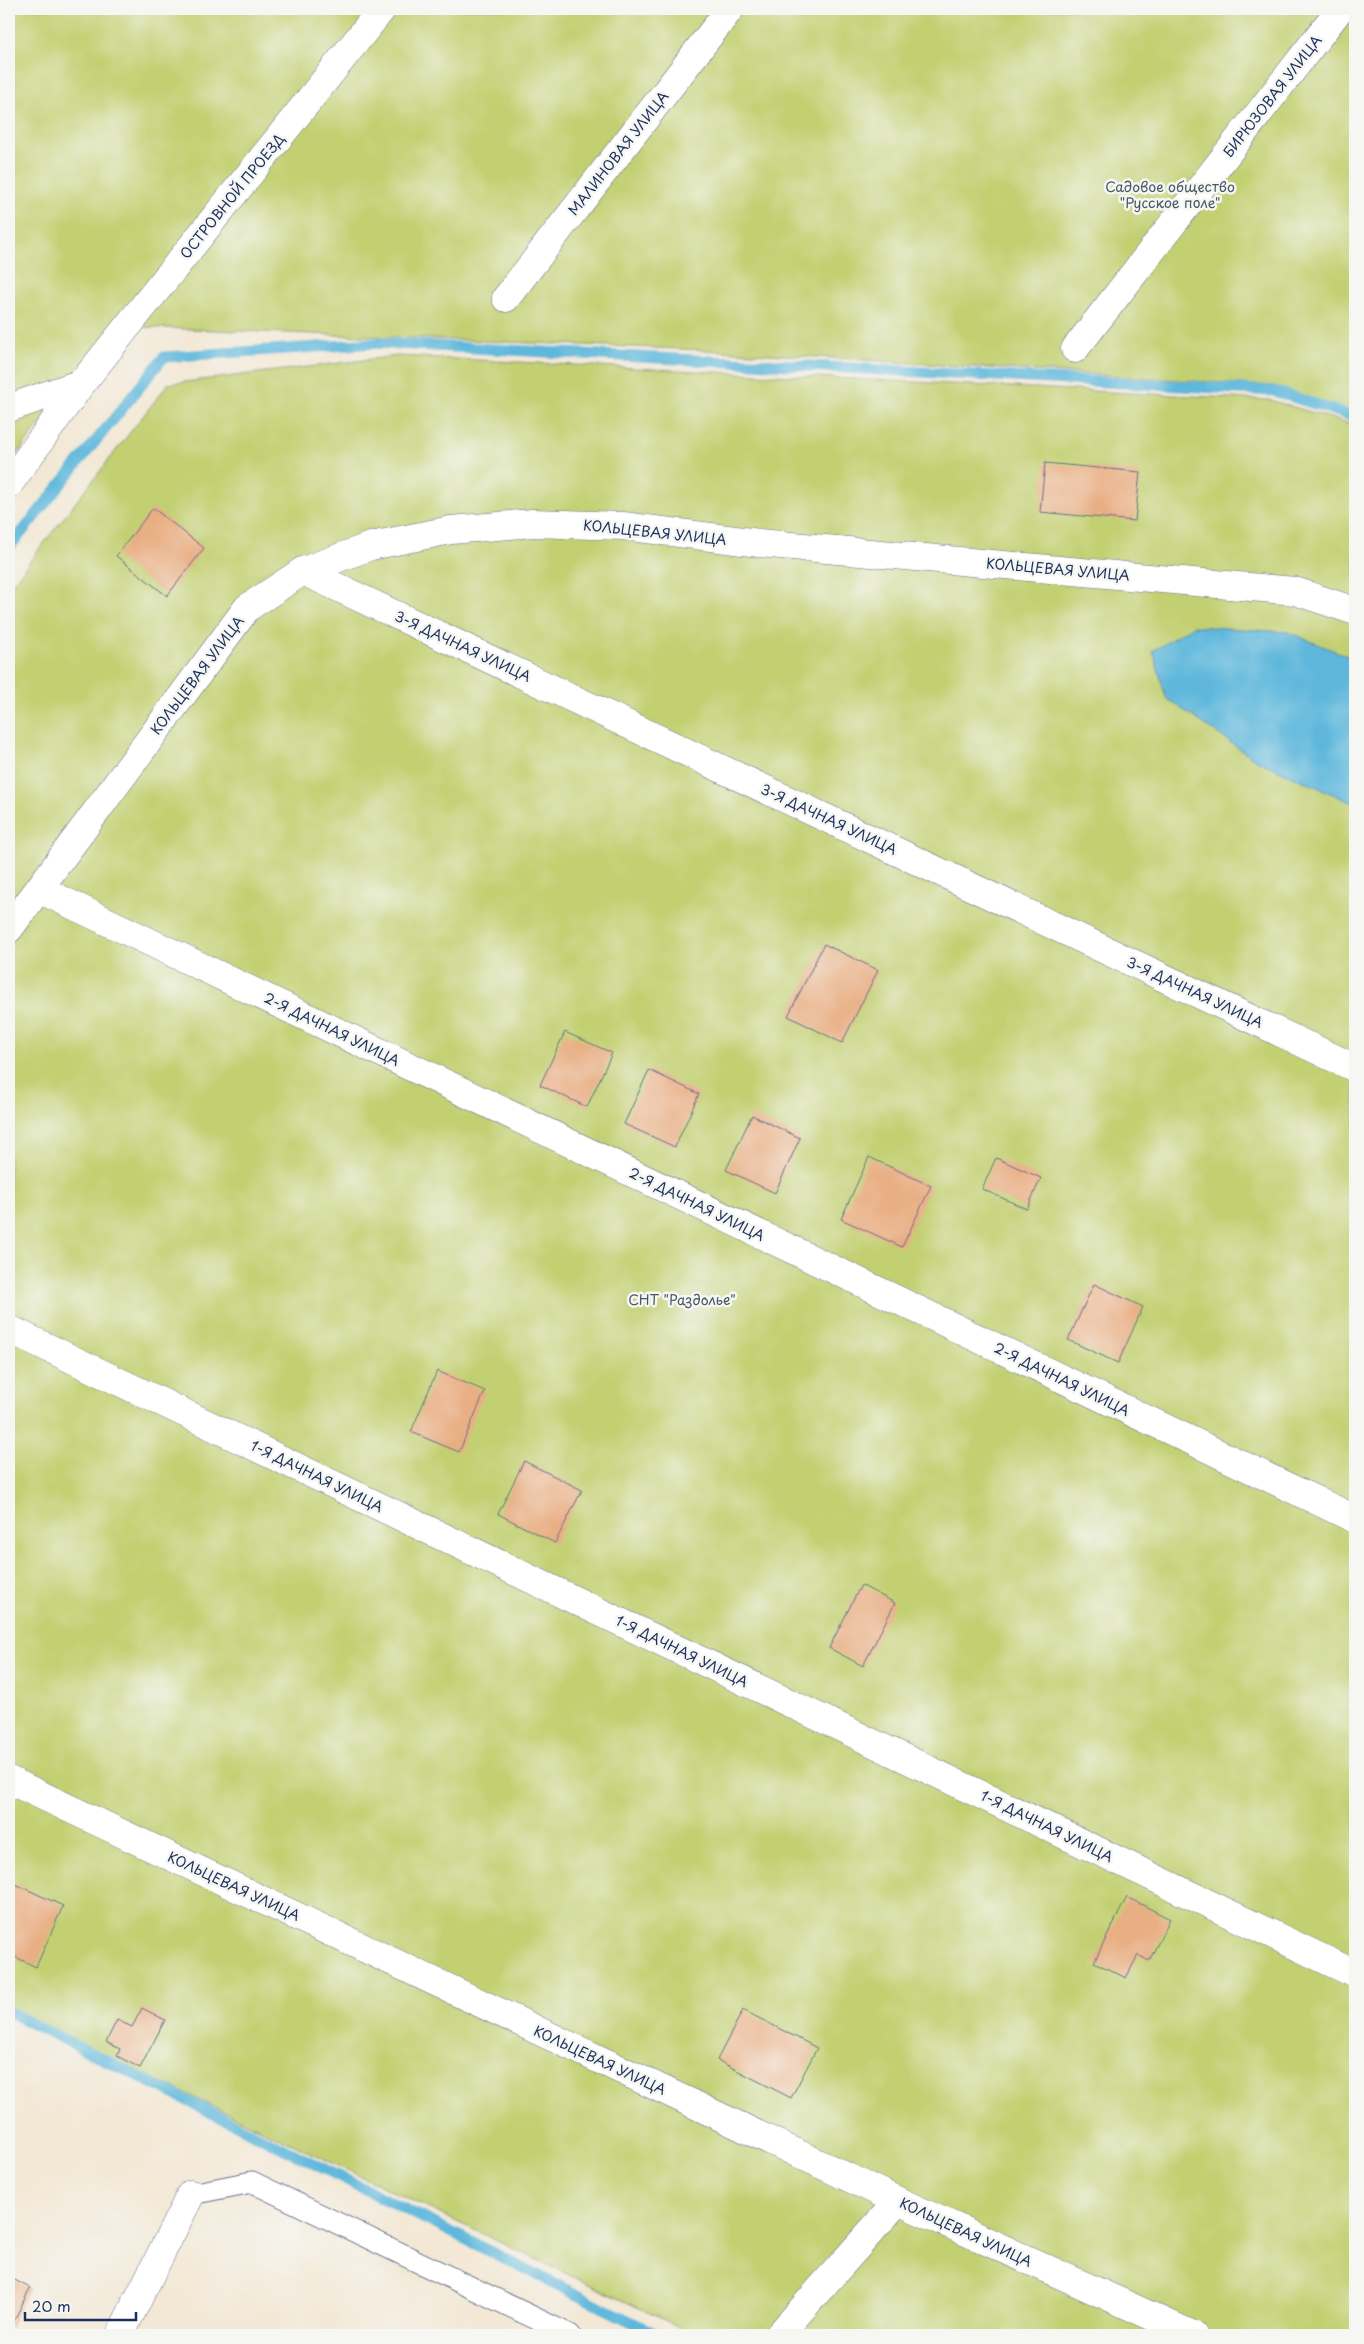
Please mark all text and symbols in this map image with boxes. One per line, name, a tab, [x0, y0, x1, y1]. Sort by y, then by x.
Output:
street label: БИРЮЗОВАЯ УЛИЦА	[1218, 30, 1327, 162]
street label: МАЛИНОВАЯ УЛИЦА	[563, 86, 673, 220]
street label: ОСТРОВНОЙ ПРОЕЗД	[175, 129, 289, 263]
park label: Садовое общество "Русское поле"	[1105, 176, 1235, 213]
street label: КОЛЬЦЕВАЯ УЛИЦА	[582, 514, 728, 550]
street label: КОЛЬЦЕВАЯ УЛИЦА	[985, 552, 1131, 586]
street label: 3-Я ДАЧНАЯ УЛИЦА	[391, 605, 535, 687]
street label: КОЛЬЦЕВАЯ УЛИЦА	[145, 611, 249, 739]
street label: 3-Я ДАЧНАЯ УЛИЦА	[757, 778, 901, 860]
street label: 3-Я ДАЧНАЯ УЛИЦА	[1123, 951, 1267, 1033]
street label: 2-Я ДАЧНАЯ УЛИЦА	[261, 987, 404, 1071]
street label: 2-Я ДАЧНАЯ УЛИЦА	[626, 1162, 769, 1246]
park label: СНТ "Раздолье"	[628, 1289, 736, 1310]
street label: 2-Я ДАЧНАЯ УЛИЦА	[991, 1337, 1134, 1421]
street label: 1-Я ДАЧНАЯ УЛИЦА	[247, 1435, 387, 1517]
street label: 1-Я ДАЧНАЯ УЛИЦА	[612, 1610, 752, 1692]
street label: 1-Я ДАЧНАЯ УЛИЦА	[977, 1785, 1117, 1867]
street label: КОЛЬЦЕВАЯ УЛИЦА	[164, 1846, 304, 1926]
street label: КОЛЬЦЕВАЯ УЛИЦА	[530, 2020, 670, 2100]
street label: КОЛЬЦЕВАЯ УЛИЦА	[896, 2192, 1036, 2272]
scale bar	[25, 2289, 136, 2321]
text: 20 m	[32, 2294, 71, 2317]

